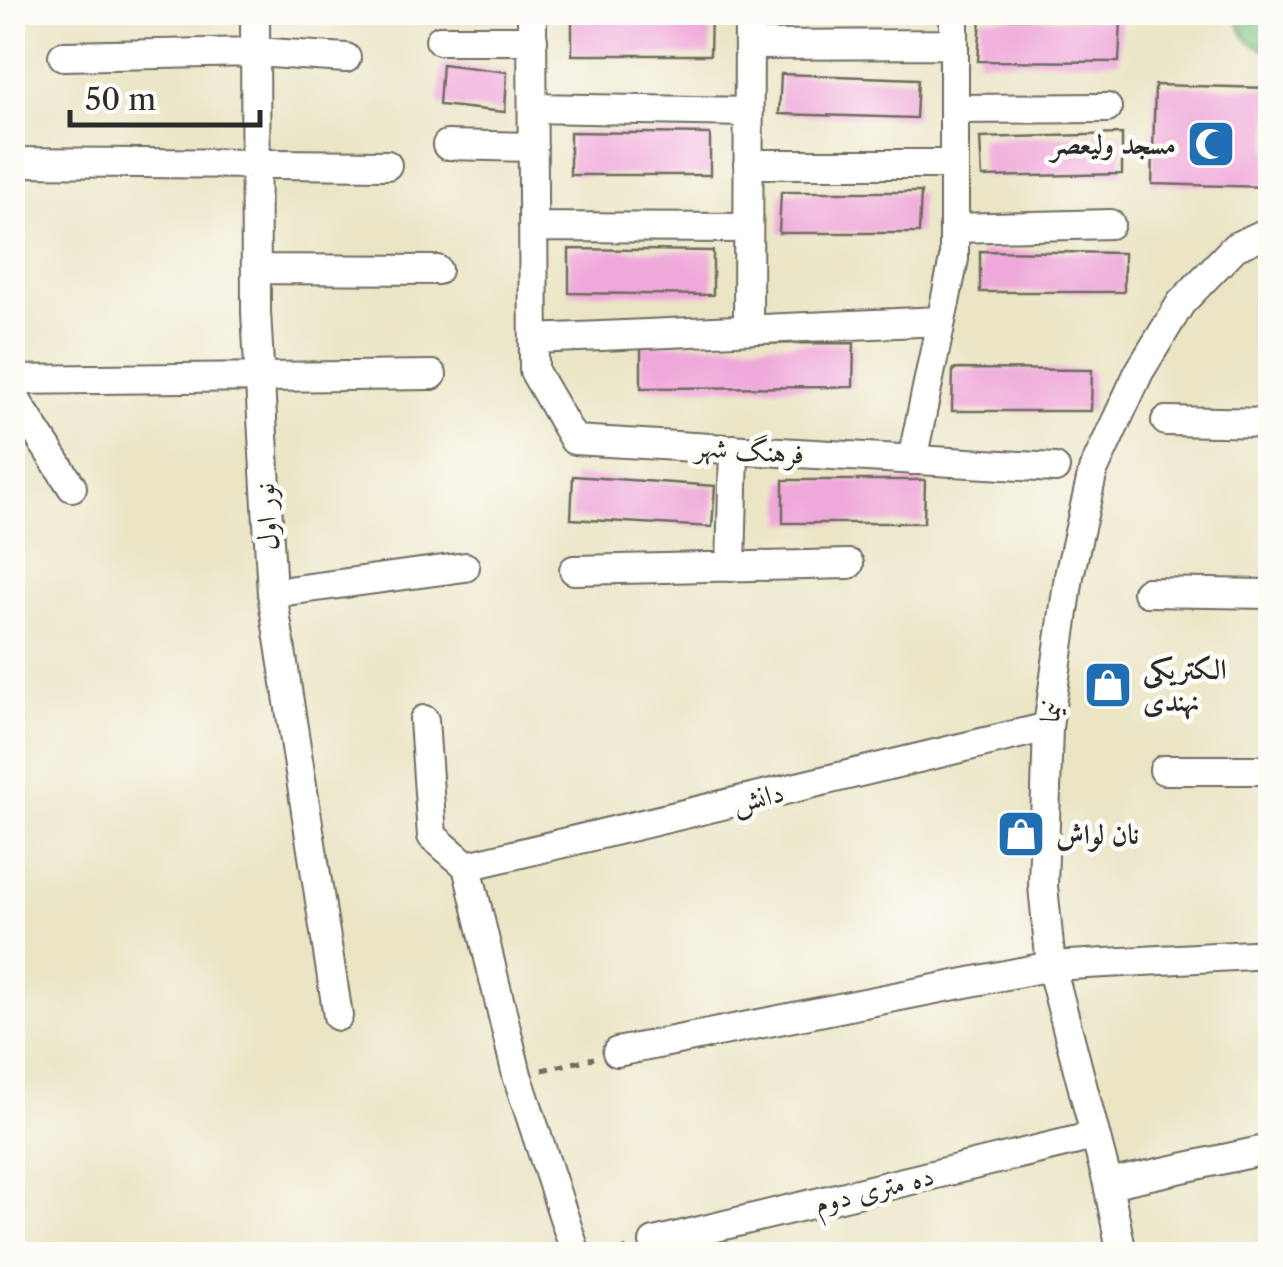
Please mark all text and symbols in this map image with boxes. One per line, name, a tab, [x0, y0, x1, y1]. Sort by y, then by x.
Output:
scale bar	[70, 65, 260, 127]
text: 50 m	[85, 81, 156, 118]
mosque icon: مسجد ولیعصر	[1185, 118, 1237, 170]
place label: مسجد ولیعصر	[1048, 127, 1176, 163]
street label: فرهنگ شهر	[691, 429, 805, 473]
street label: نور اول	[247, 482, 286, 552]
place label: الکتریکی نهندی	[1143, 652, 1227, 720]
shop icon: الکتریکی نهندی	[1082, 659, 1134, 711]
street label: نیما	[1032, 699, 1068, 724]
street label: دانش	[729, 775, 787, 821]
shop icon: نان لواش	[995, 808, 1047, 860]
place label: نان لواش	[1056, 817, 1139, 852]
street label: ده متری دوم	[811, 1158, 939, 1228]

